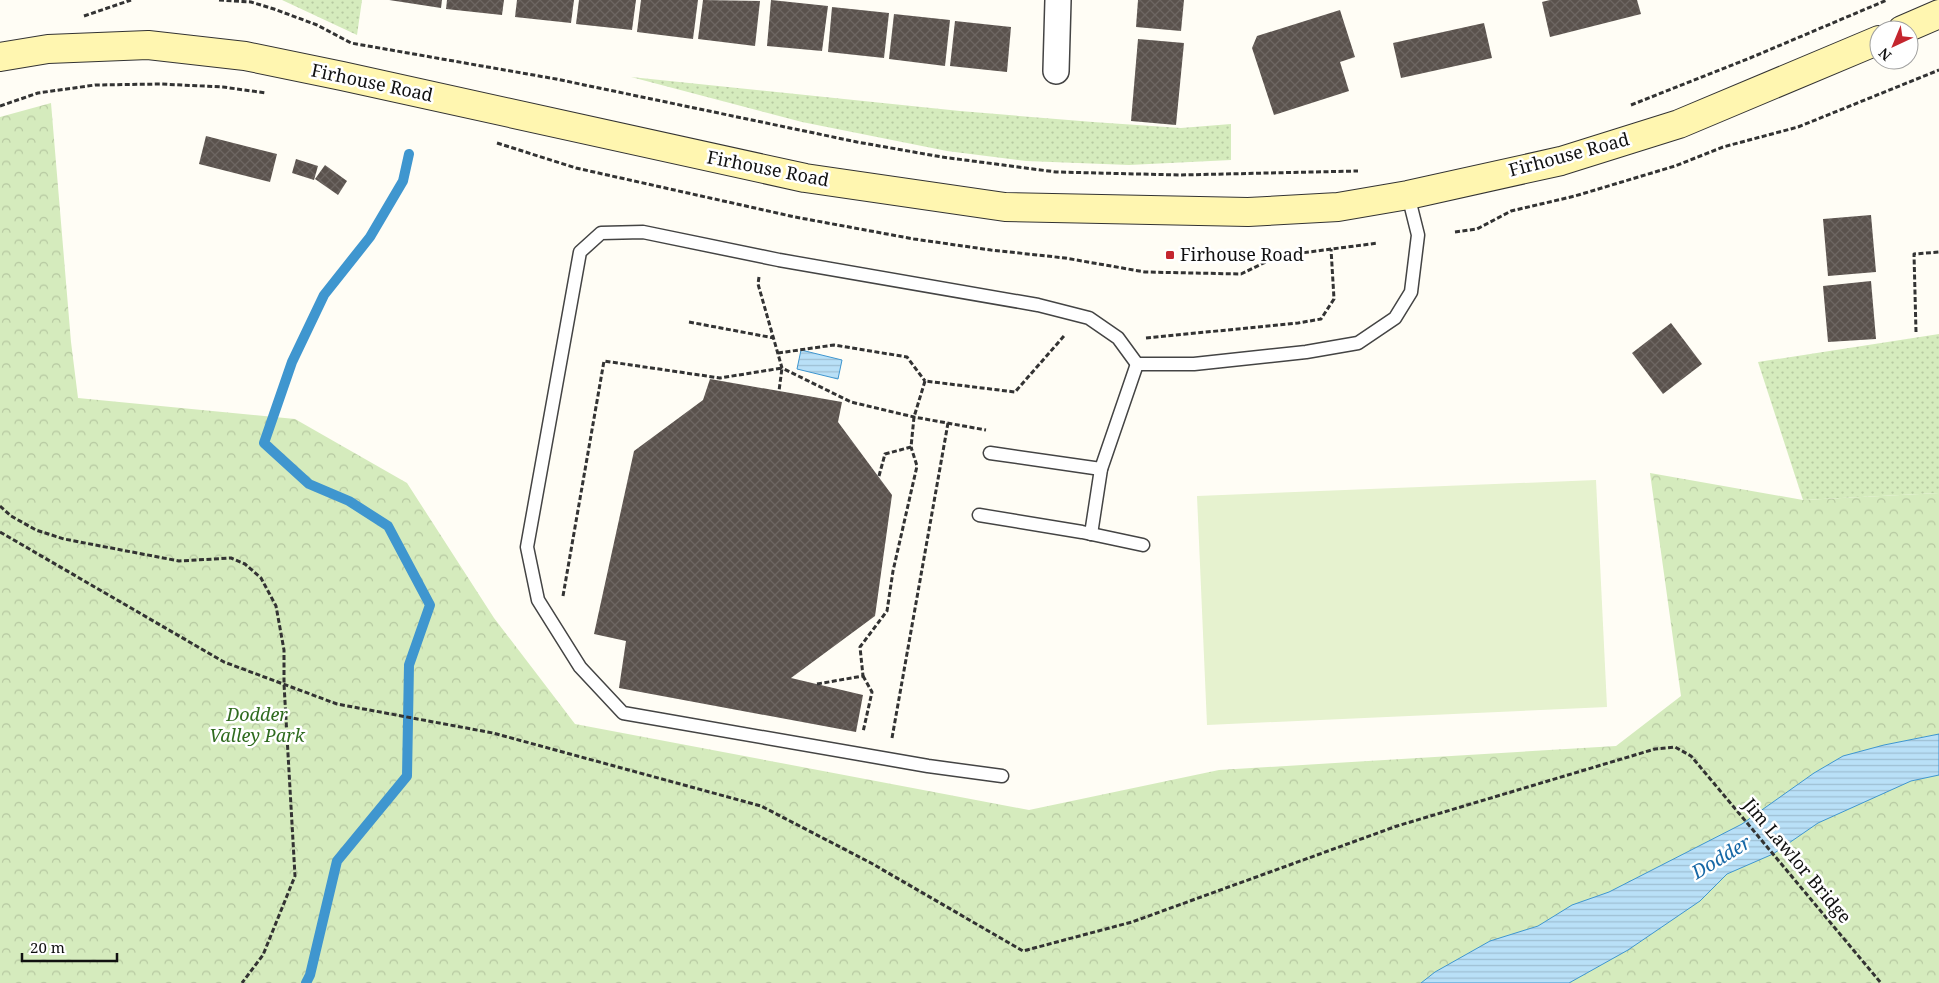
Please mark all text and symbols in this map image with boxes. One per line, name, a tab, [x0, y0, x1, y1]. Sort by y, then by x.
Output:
north arrow	[1869, 20, 1919, 70]
text: N	[1874, 44, 1895, 65]
street label: Firhouse Road	[309, 57, 435, 107]
street label: Firhouse Road	[1506, 126, 1632, 182]
street label: Firhouse Road	[705, 144, 831, 192]
place label: Firhouse Road	[1180, 242, 1304, 266]
marker: Firhouse Road	[1164, 249, 1176, 261]
park label: Dodder Valley Park	[209, 702, 306, 747]
street label: Jim Lawlor Bridge	[1738, 792, 1857, 928]
water label: Dodder	[1686, 829, 1756, 885]
scale bar	[22, 930, 118, 962]
text: 20 m	[30, 937, 65, 957]

